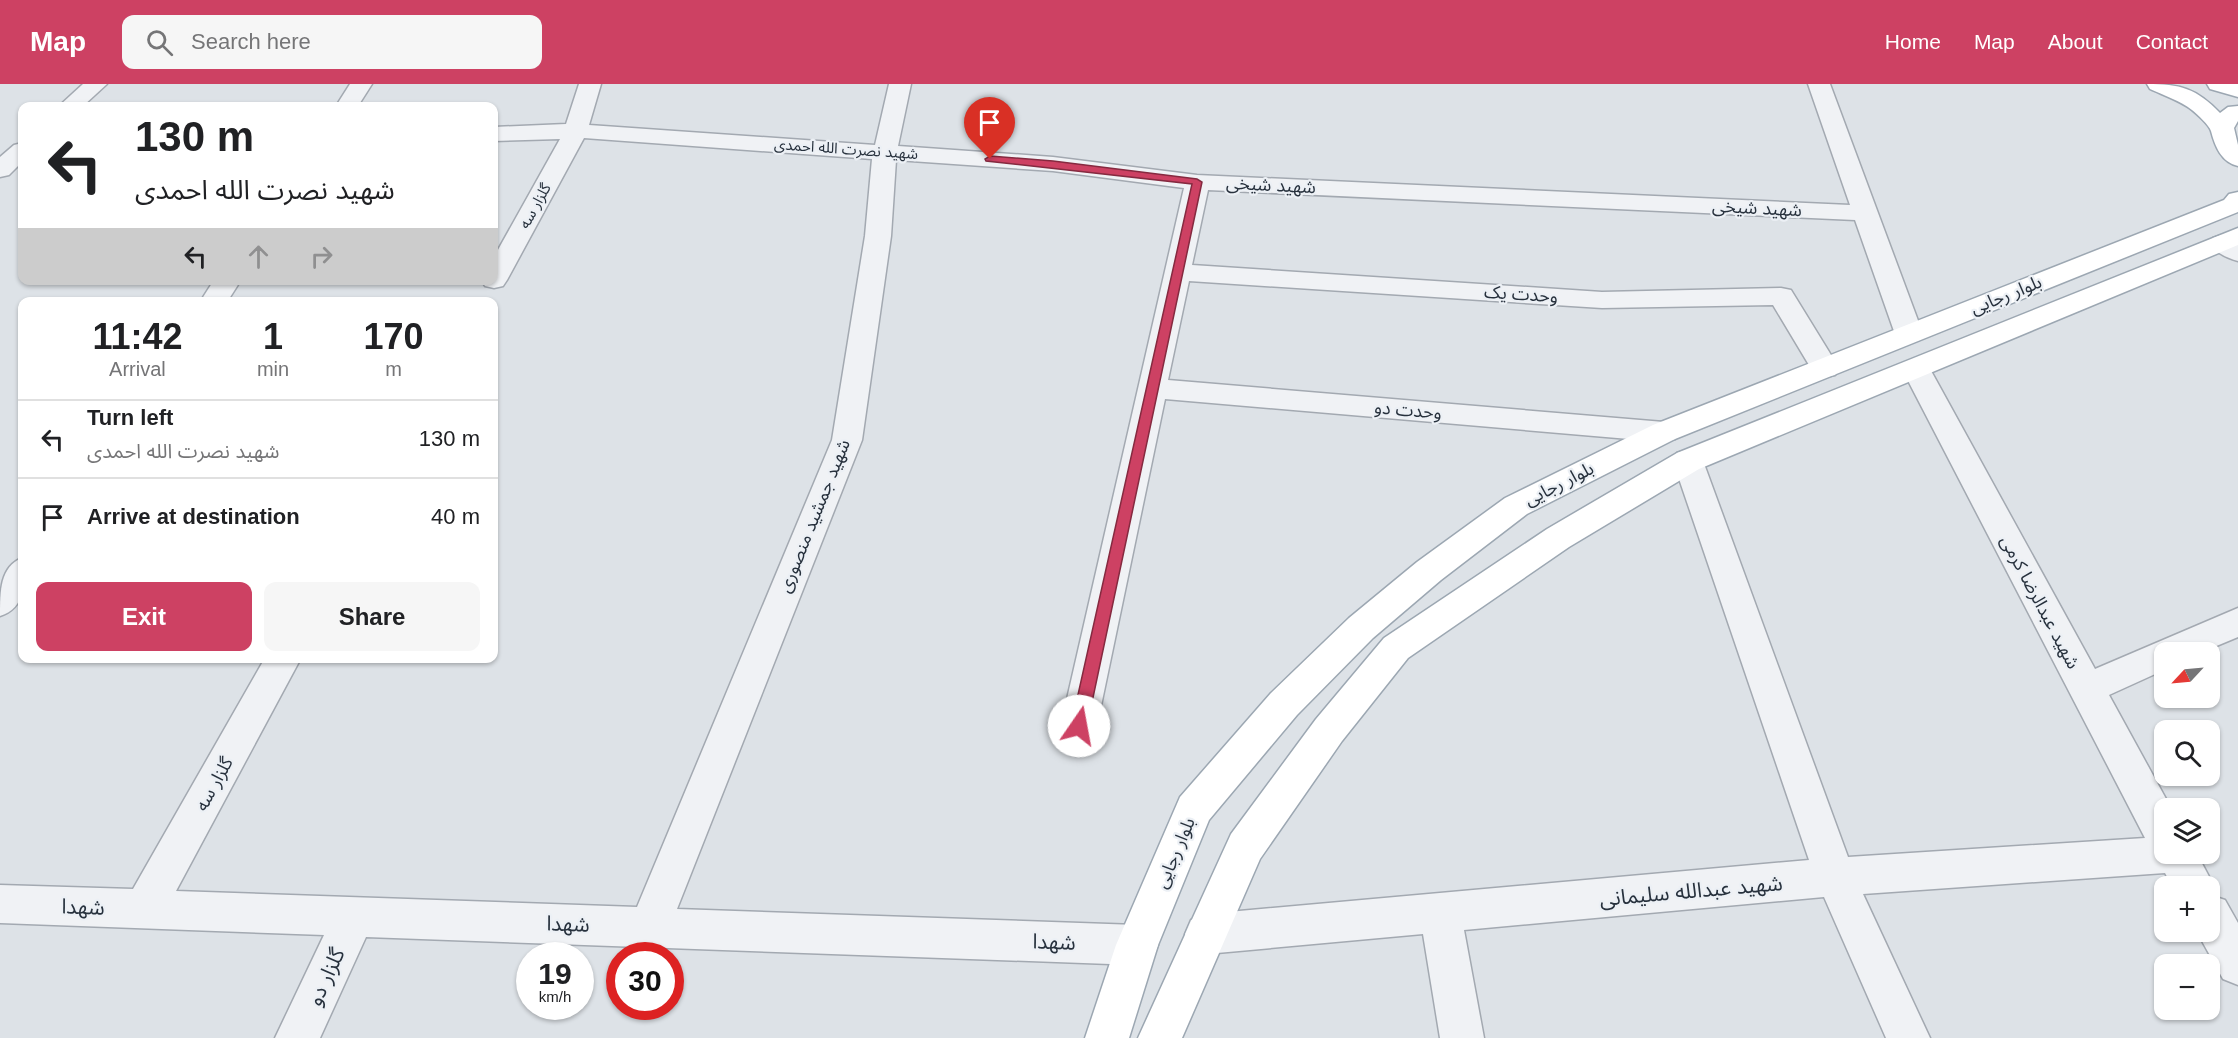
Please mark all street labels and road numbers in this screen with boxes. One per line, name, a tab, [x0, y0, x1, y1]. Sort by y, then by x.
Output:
street label: شهید نصرت الله احمدی	[773, 135, 919, 163]
street label: شهید شیخی	[1225, 173, 1317, 198]
street label: گلزار سه	[515, 180, 555, 232]
street label: شهید شیخی	[1711, 196, 1803, 221]
street label: بلوار رجایی	[1967, 272, 2045, 319]
street label: وحدت یک	[1483, 281, 1559, 307]
street label: وحدت دو	[1373, 397, 1443, 423]
street label: شهید جمشید منصوری	[774, 436, 855, 596]
street label: بلوار رجایی	[1521, 458, 1597, 511]
street label: شهید عبدالرضا کرمی	[1996, 532, 2084, 672]
street label: گلزار سه	[191, 753, 238, 815]
street label: بلوار رجایی	[1151, 815, 1200, 892]
street label: شهید عبدالله سلیمانی	[1598, 871, 1784, 911]
street label: شهدا	[61, 894, 105, 920]
street label: شهدا	[546, 911, 590, 937]
street label: شهدا	[1032, 929, 1076, 955]
street label: گلزار دو	[302, 944, 350, 1010]

